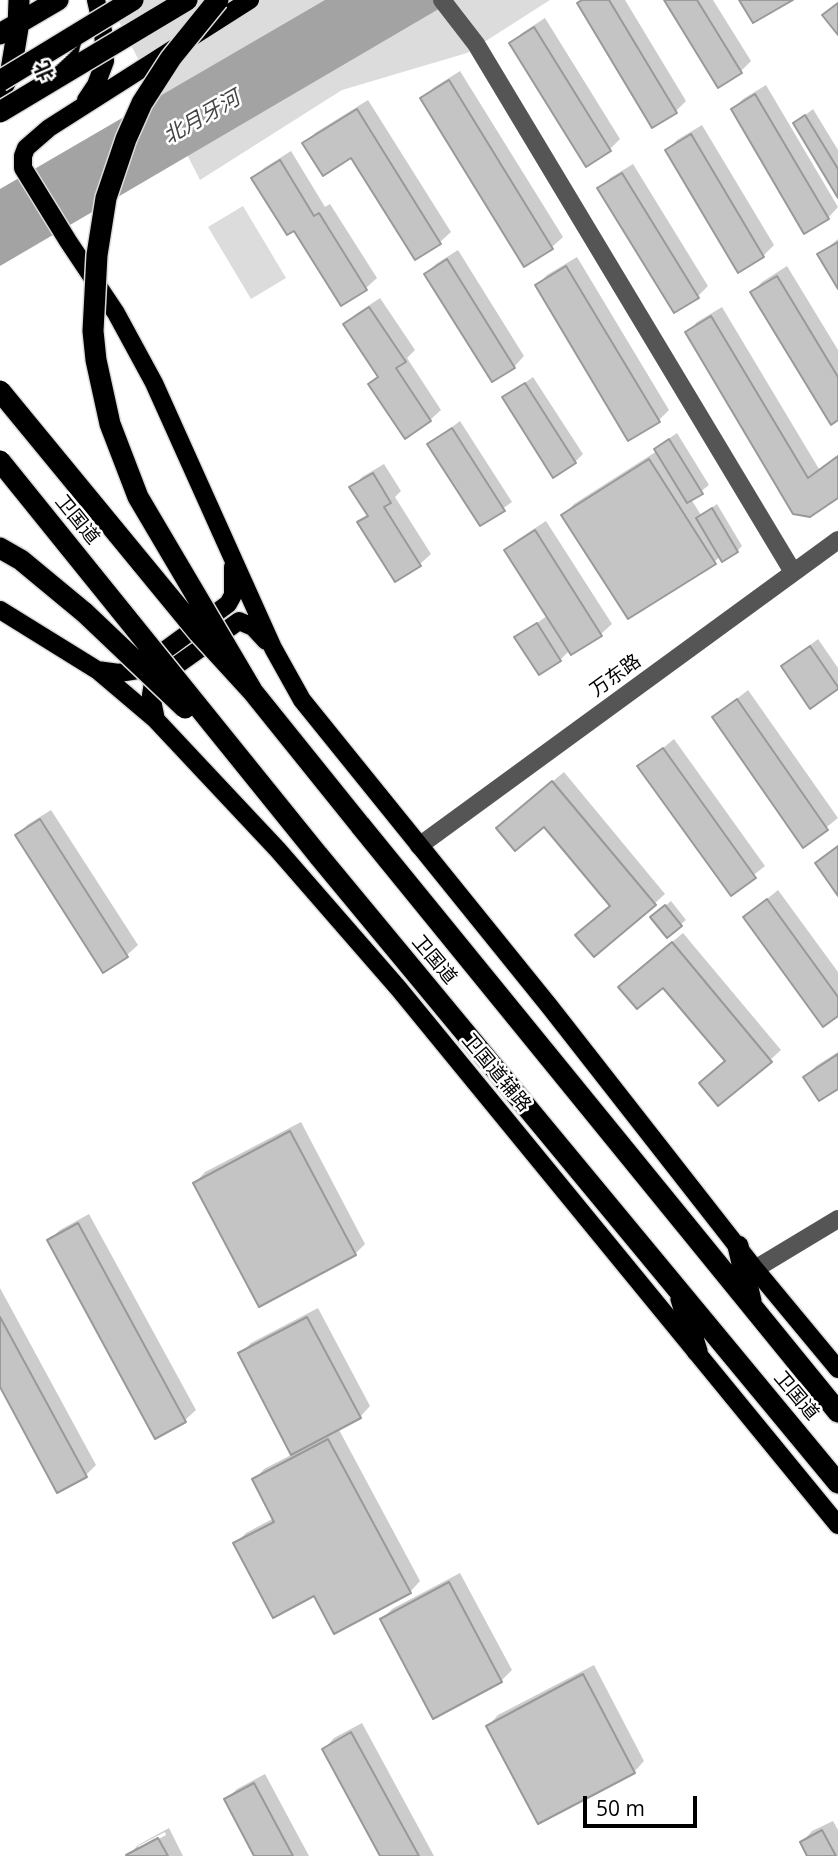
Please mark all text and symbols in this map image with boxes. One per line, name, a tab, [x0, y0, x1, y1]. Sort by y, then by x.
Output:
north arrow	[28, 28, 98, 98]
text: 北	[28, 57, 59, 85]
water label: 北月牙河	[159, 86, 245, 150]
street label: 卫国道	[50, 491, 104, 549]
street label: 万东路	[586, 650, 646, 702]
street label: 卫国道	[407, 931, 461, 989]
street label: 卫国道辅路	[457, 1029, 535, 1117]
street label: 卫国道	[769, 1367, 823, 1425]
scale bar	[586, 1783, 700, 1827]
text: 50 m	[596, 1794, 645, 1822]

